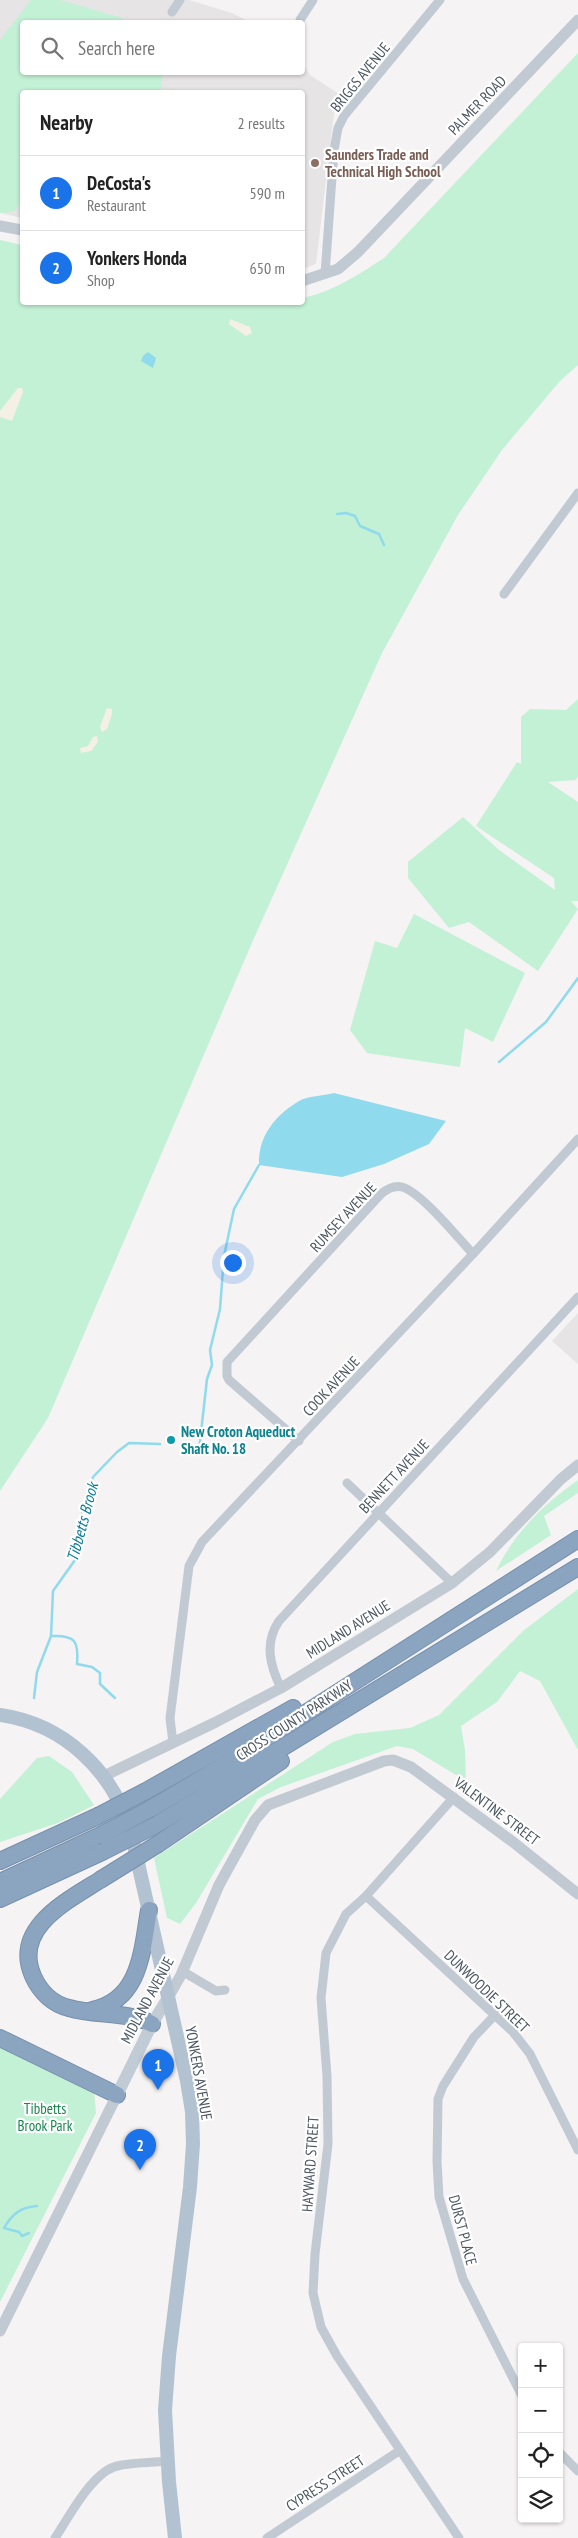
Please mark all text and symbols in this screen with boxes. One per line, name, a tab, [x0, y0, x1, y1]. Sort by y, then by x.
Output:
search box	[20, 20, 305, 75]
icon: search	[38, 34, 66, 62]
text: Search here	[78, 36, 155, 60]
street label: BRIGGS AVENUE	[326, 38, 394, 116]
street label: PALMER ROAD	[444, 71, 510, 139]
text: Nearby	[40, 109, 93, 136]
text: 2 results	[238, 113, 285, 133]
place label: Saunders Trade and Technical High School	[325, 145, 441, 181]
marker: Saunders Trade and Technical High School	[309, 157, 321, 169]
text: DeCosta's	[87, 171, 151, 195]
text: 1	[52, 183, 60, 203]
text: 590 m	[250, 183, 285, 203]
text: Restaurant	[87, 195, 146, 215]
text: Yonkers Honda	[87, 246, 187, 270]
text: 2	[52, 258, 60, 278]
text: 650 m	[250, 258, 285, 278]
text: Shop	[87, 270, 115, 290]
street label: RUMSEY AVENUE	[306, 1178, 380, 1256]
your location	[220, 1250, 246, 1276]
street label: COOK AVENUE	[298, 1352, 364, 1420]
place label: New Croton Aqueduct Shaft No. 18	[181, 1422, 296, 1458]
marker: New Croton Aqueduct Shaft No. 18	[165, 1434, 177, 1446]
street label: BENNETT AVENUE	[355, 1435, 433, 1517]
water label: Tibbetts Brook	[62, 1479, 103, 1564]
street label: MIDLAND AVENUE	[303, 1596, 393, 1662]
street label: CROSS COUNTY PARKWAY	[232, 1675, 356, 1765]
street label: VALENTINE STREET	[450, 1772, 544, 1849]
street label: DUNWOODIE STREET	[440, 1946, 534, 2037]
street label: MIDLAND AVENUE	[116, 1953, 178, 2047]
street label: YONKERS AVENUE	[181, 2025, 217, 2121]
pin: 1	[142, 2049, 174, 2090]
park label: Tibbetts Brook Park	[17, 2099, 73, 2135]
street label: HAYWARD STREET	[297, 2115, 323, 2213]
pin: 2	[124, 2129, 156, 2170]
street label: DURST PLACE	[445, 2193, 481, 2267]
map controls	[518, 2343, 563, 2523]
button: +	[518, 2343, 563, 2388]
button: −	[518, 2388, 563, 2433]
button: locate	[518, 2433, 563, 2478]
street label: CYPRESS STREET	[282, 2450, 368, 2515]
button: layers	[518, 2478, 563, 2523]

